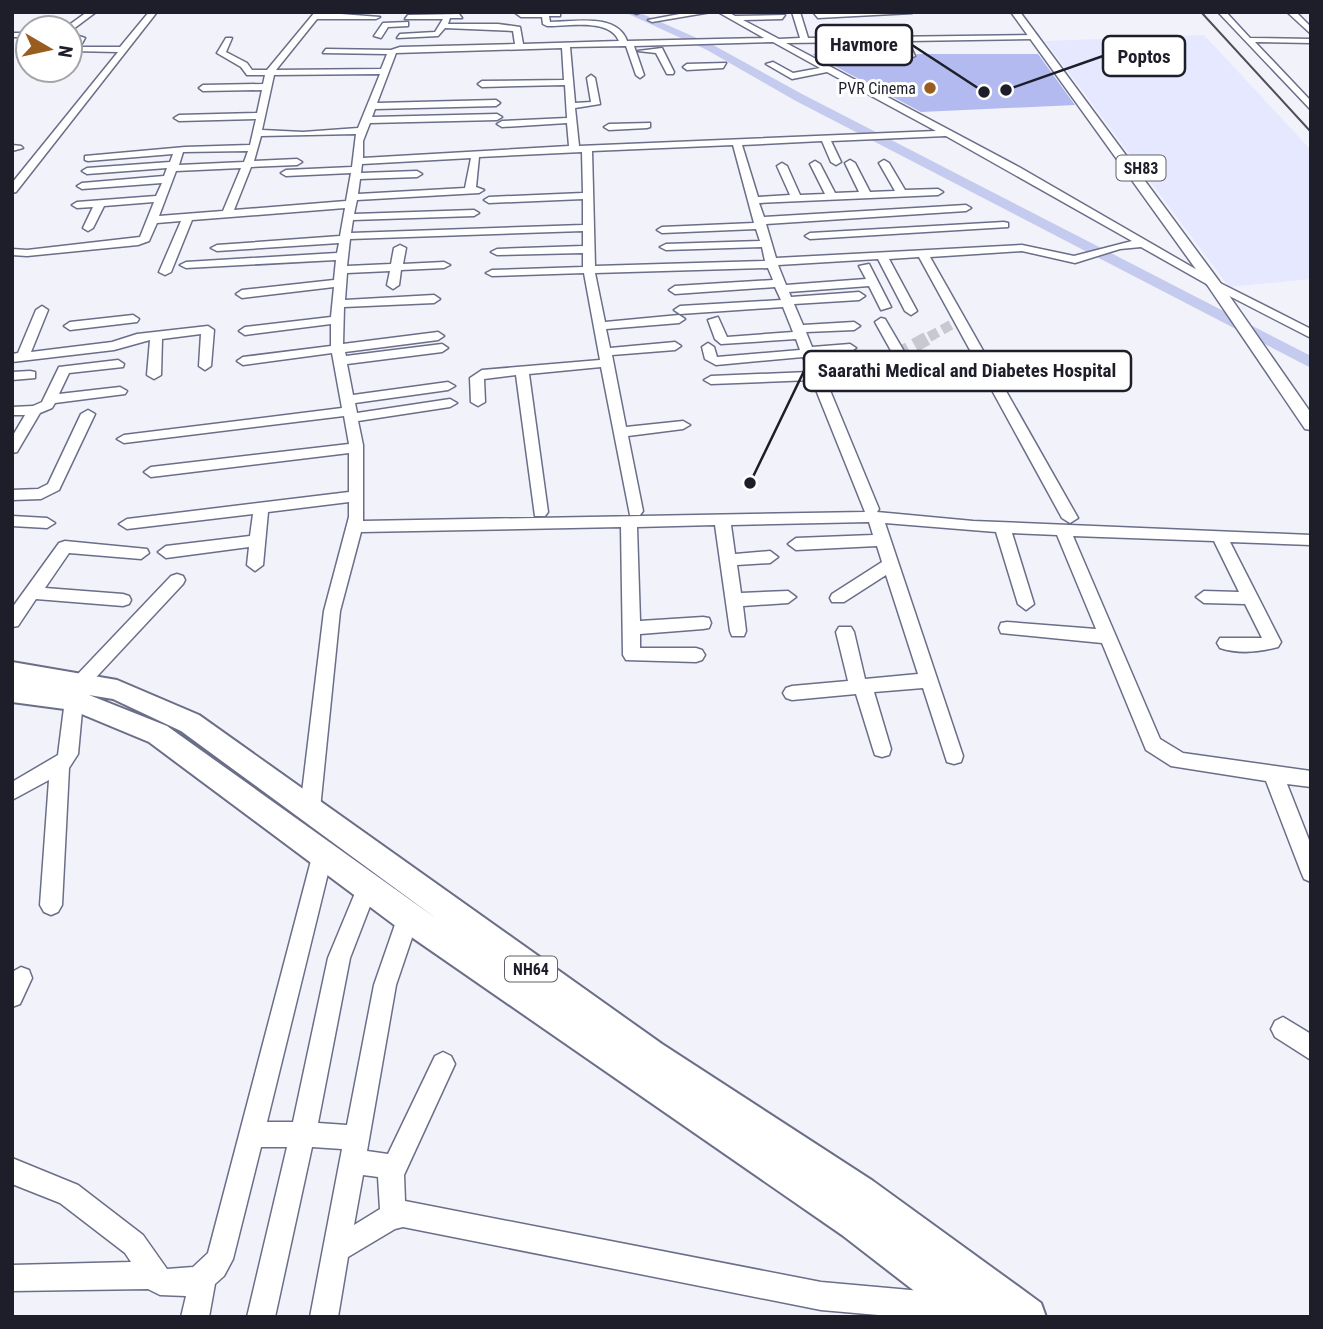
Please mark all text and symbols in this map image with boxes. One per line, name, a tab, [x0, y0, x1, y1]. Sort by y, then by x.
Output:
north arrow	[14, 14, 84, 84]
callout: Havmore	[816, 25, 912, 65]
text: Havmore	[830, 33, 898, 56]
callout: Poptos	[1103, 36, 1185, 76]
text: N	[53, 44, 78, 59]
text: Poptos	[1117, 45, 1171, 68]
place label: PVR Cinema	[838, 79, 916, 98]
marker: PVR Cinema	[922, 80, 938, 96]
road number: SH83	[1116, 156, 1166, 180]
callout: Saarathi Medical and Diabetes Hospital	[804, 351, 1131, 391]
text: Saarathi Medical and Diabetes Hospital	[818, 359, 1116, 382]
road number: NH64	[505, 956, 557, 981]

